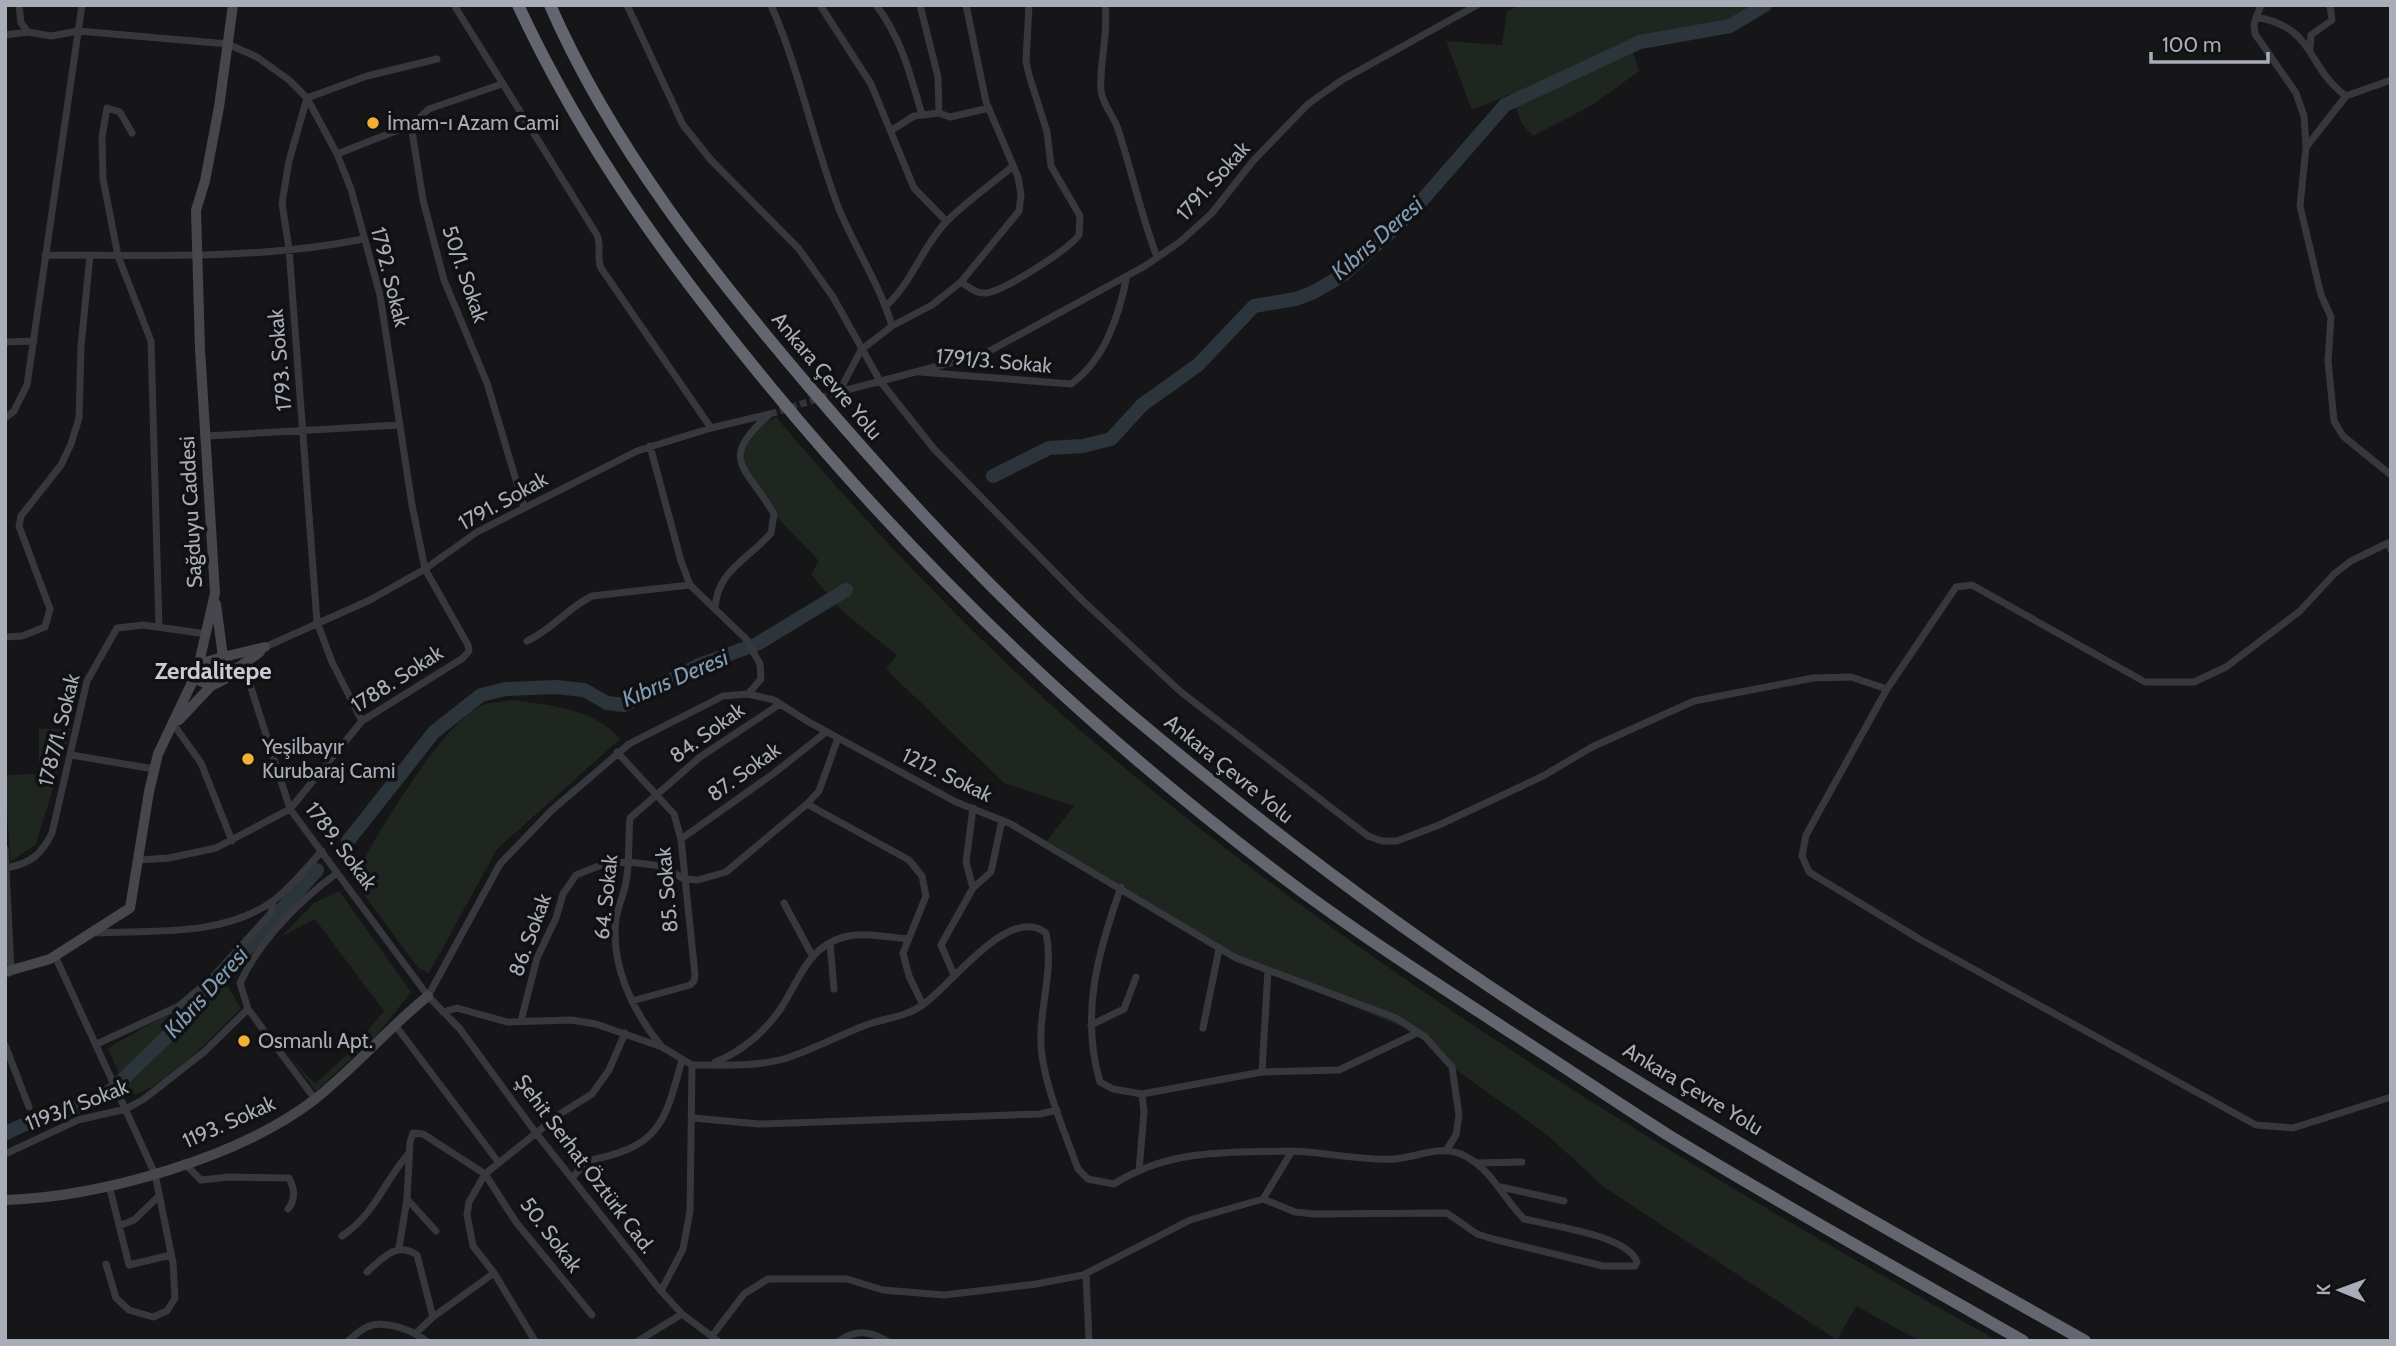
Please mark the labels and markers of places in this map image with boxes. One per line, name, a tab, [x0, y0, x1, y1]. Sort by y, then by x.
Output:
place label: İmam-ı Azam Cami	[387, 110, 559, 135]
marker: İmam-ı Azam Cami	[365, 115, 381, 131]
place label: Yeşilbayır Kurubaraj Cami	[261, 734, 395, 784]
marker: Yeşilbayır Kurubaraj Cami	[240, 751, 256, 767]
place label: Osmanlı Apt.	[258, 1028, 373, 1053]
marker: Osmanlı Apt.	[236, 1033, 252, 1049]

